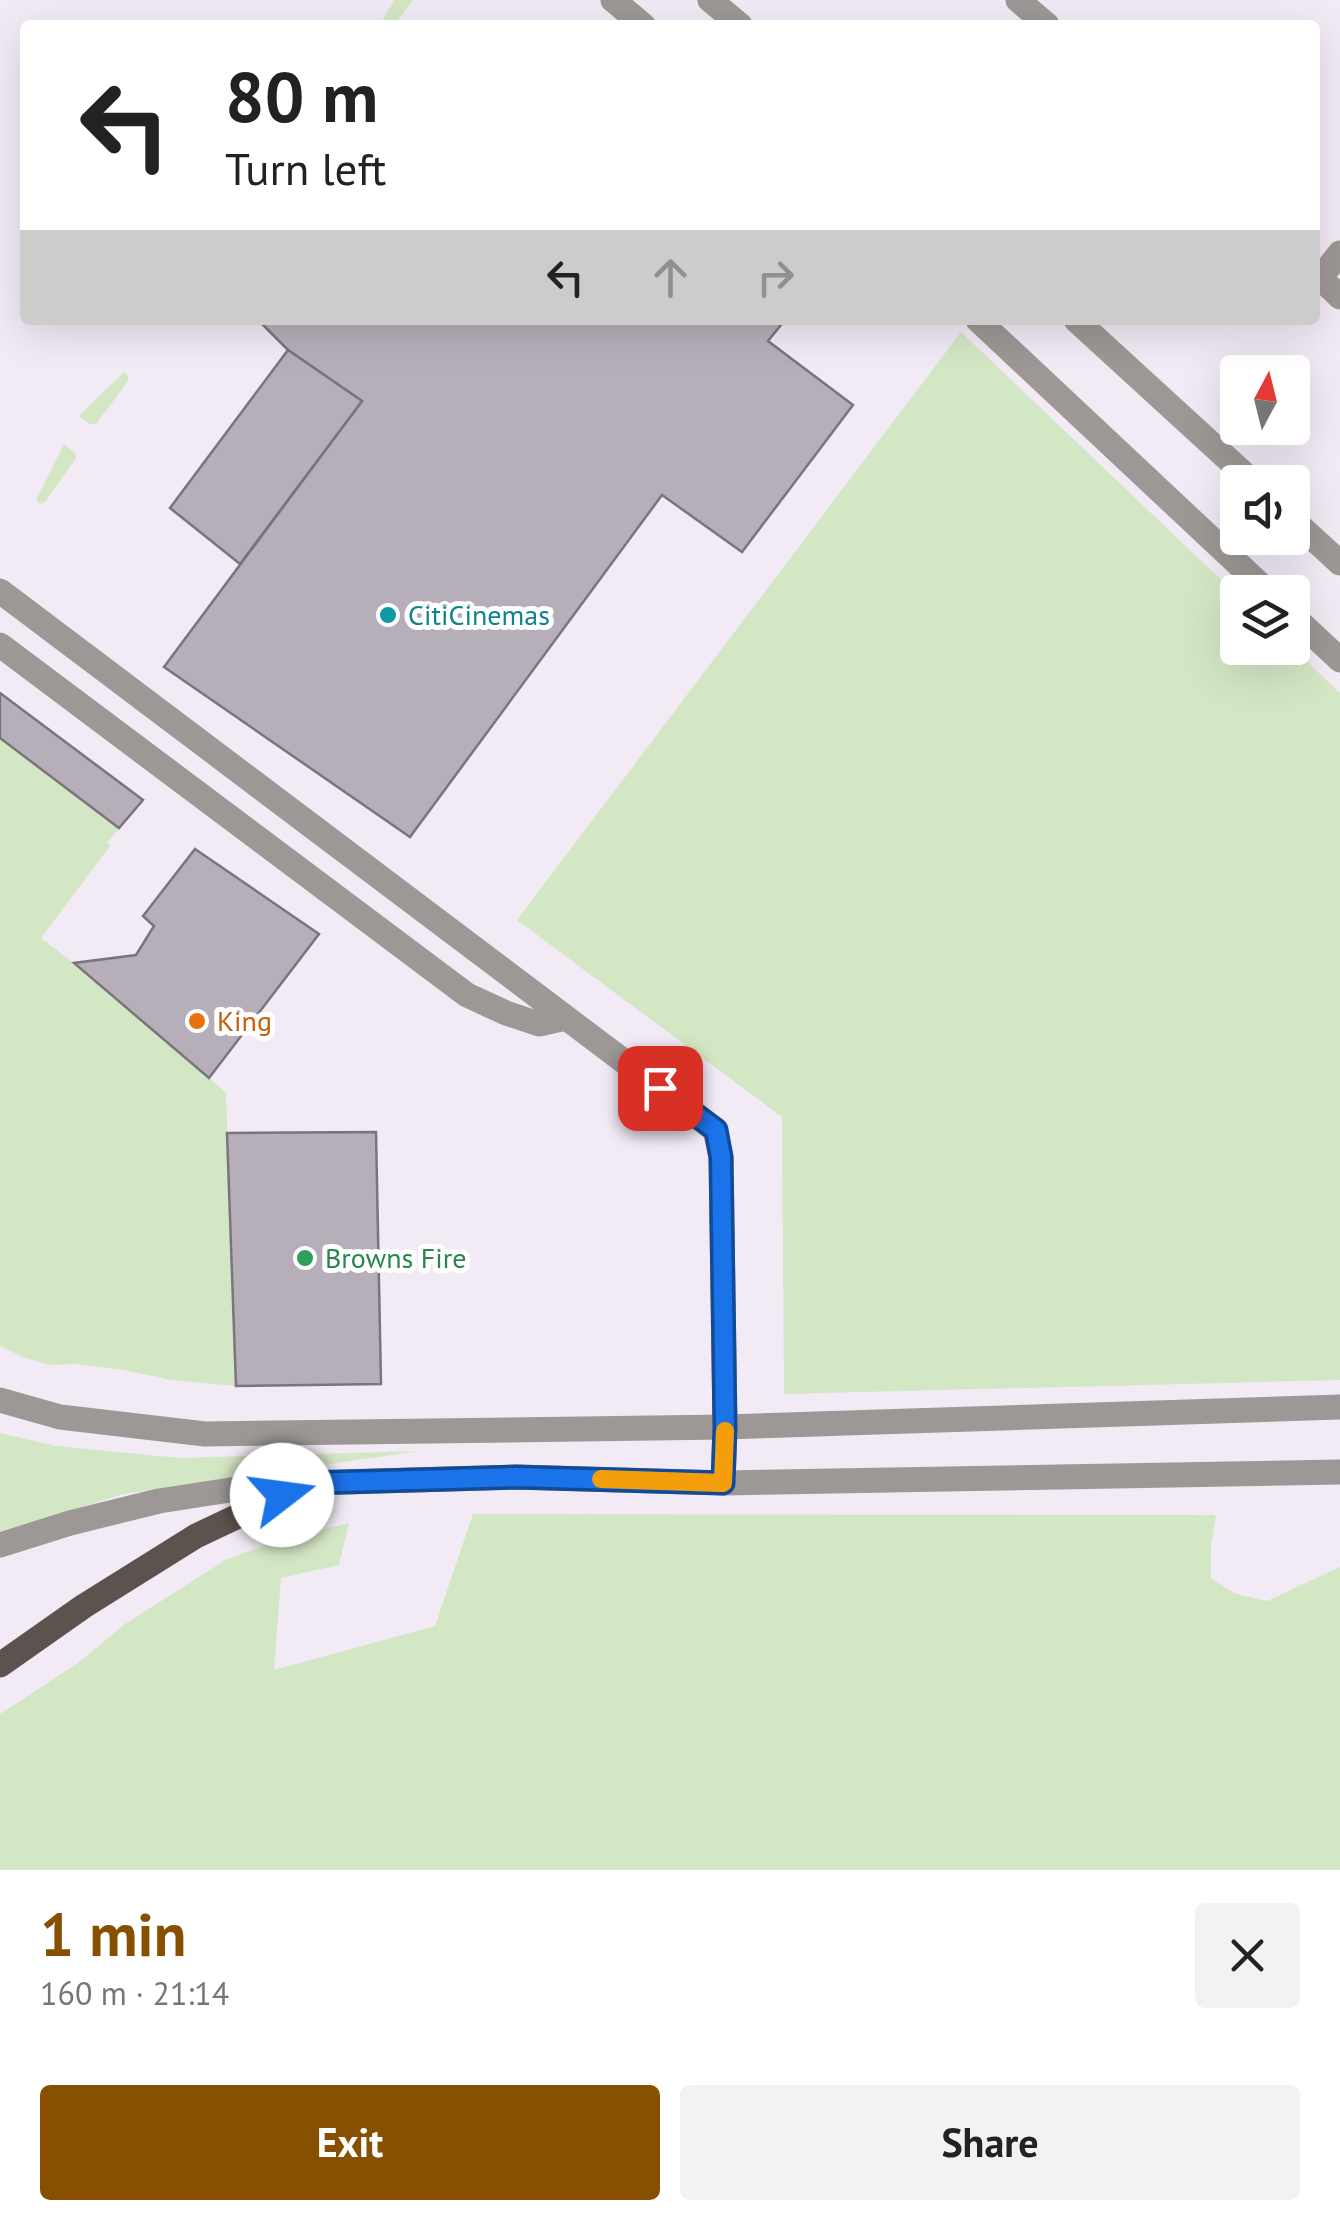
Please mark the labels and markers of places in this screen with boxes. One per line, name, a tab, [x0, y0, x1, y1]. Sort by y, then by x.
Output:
place label: CitiCinemas	[408, 596, 550, 633]
marker: CitiCinemas	[377, 604, 399, 626]
place label: King	[217, 1002, 272, 1039]
marker: King	[186, 1010, 208, 1032]
pin	[618, 1046, 703, 1131]
place label: Browns Fire	[325, 1239, 466, 1276]
marker: Browns Fire	[294, 1247, 316, 1269]

